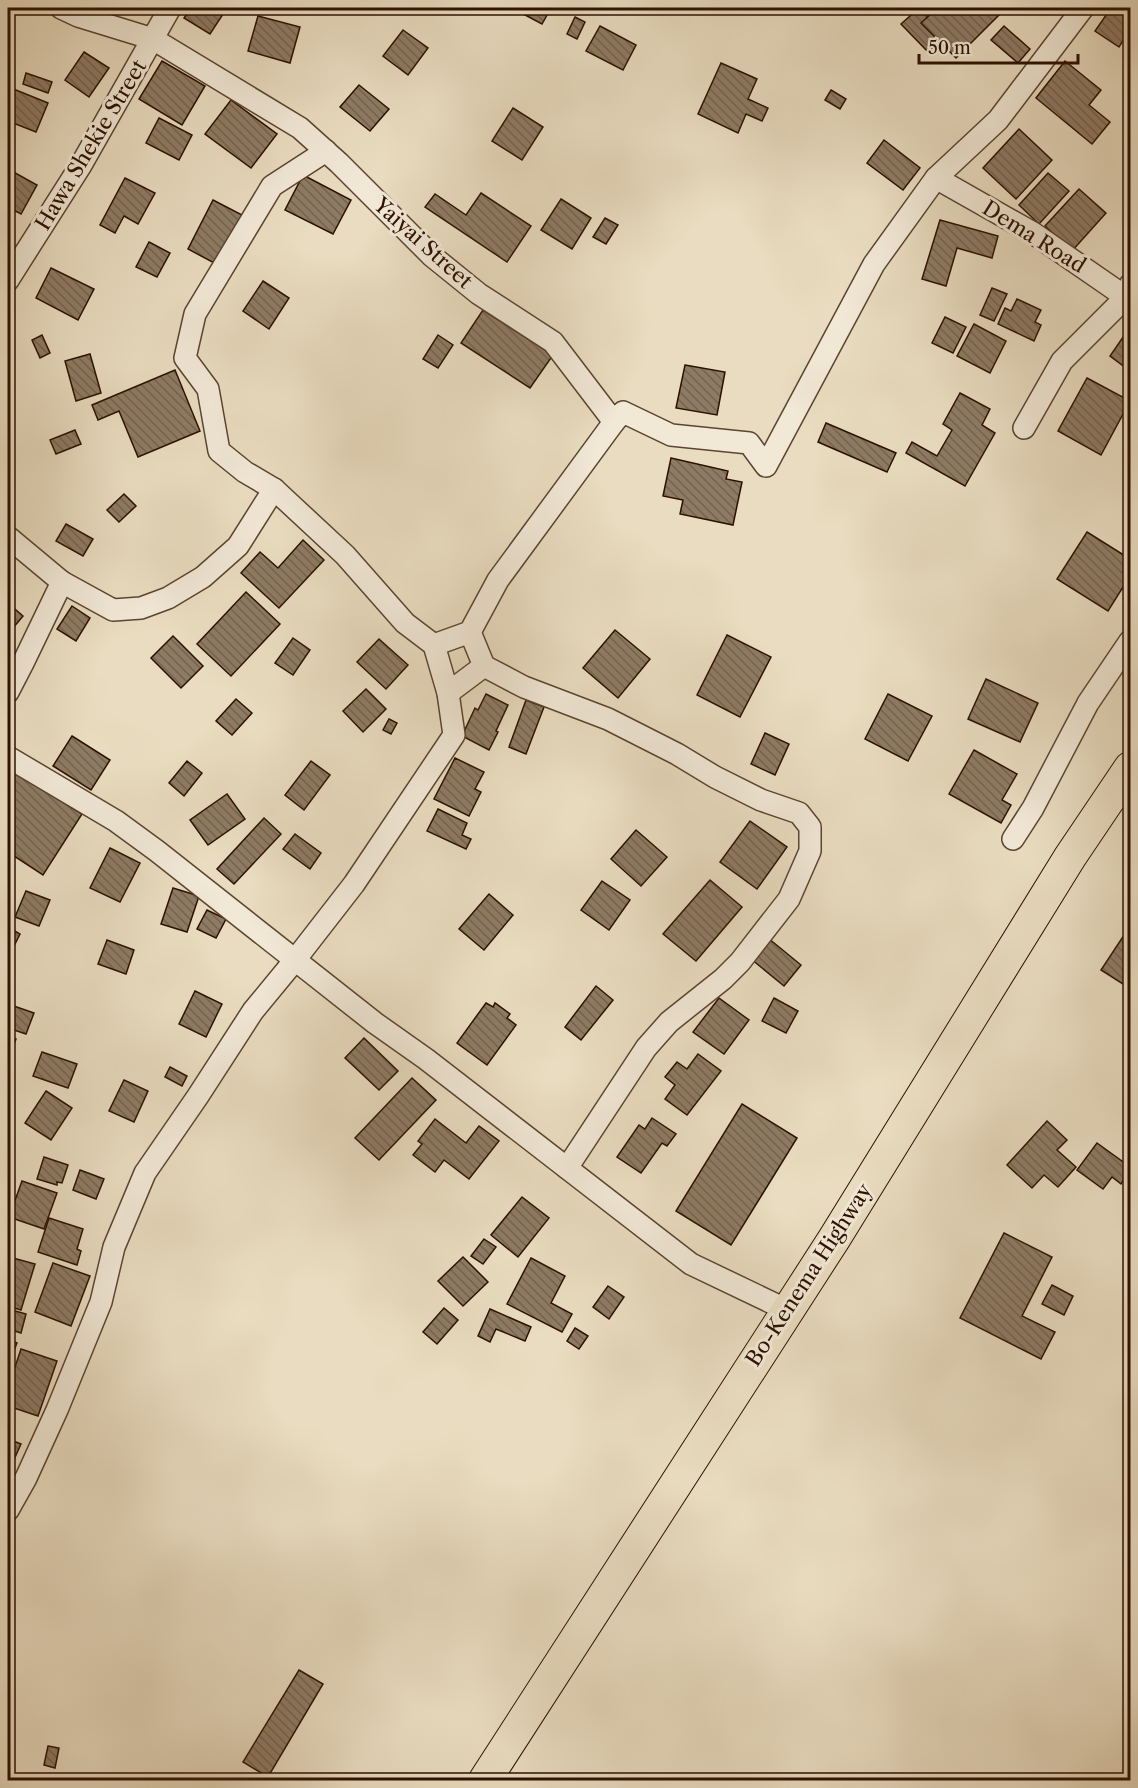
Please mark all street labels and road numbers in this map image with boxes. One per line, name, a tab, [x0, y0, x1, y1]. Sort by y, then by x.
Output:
street label: Hawa Shekie Street	[30, 54, 152, 235]
street label: Yaiyai Street	[368, 191, 478, 294]
street label: Dema Road	[978, 195, 1091, 278]
street label: Bo-Kenema Highway	[740, 1179, 877, 1371]

